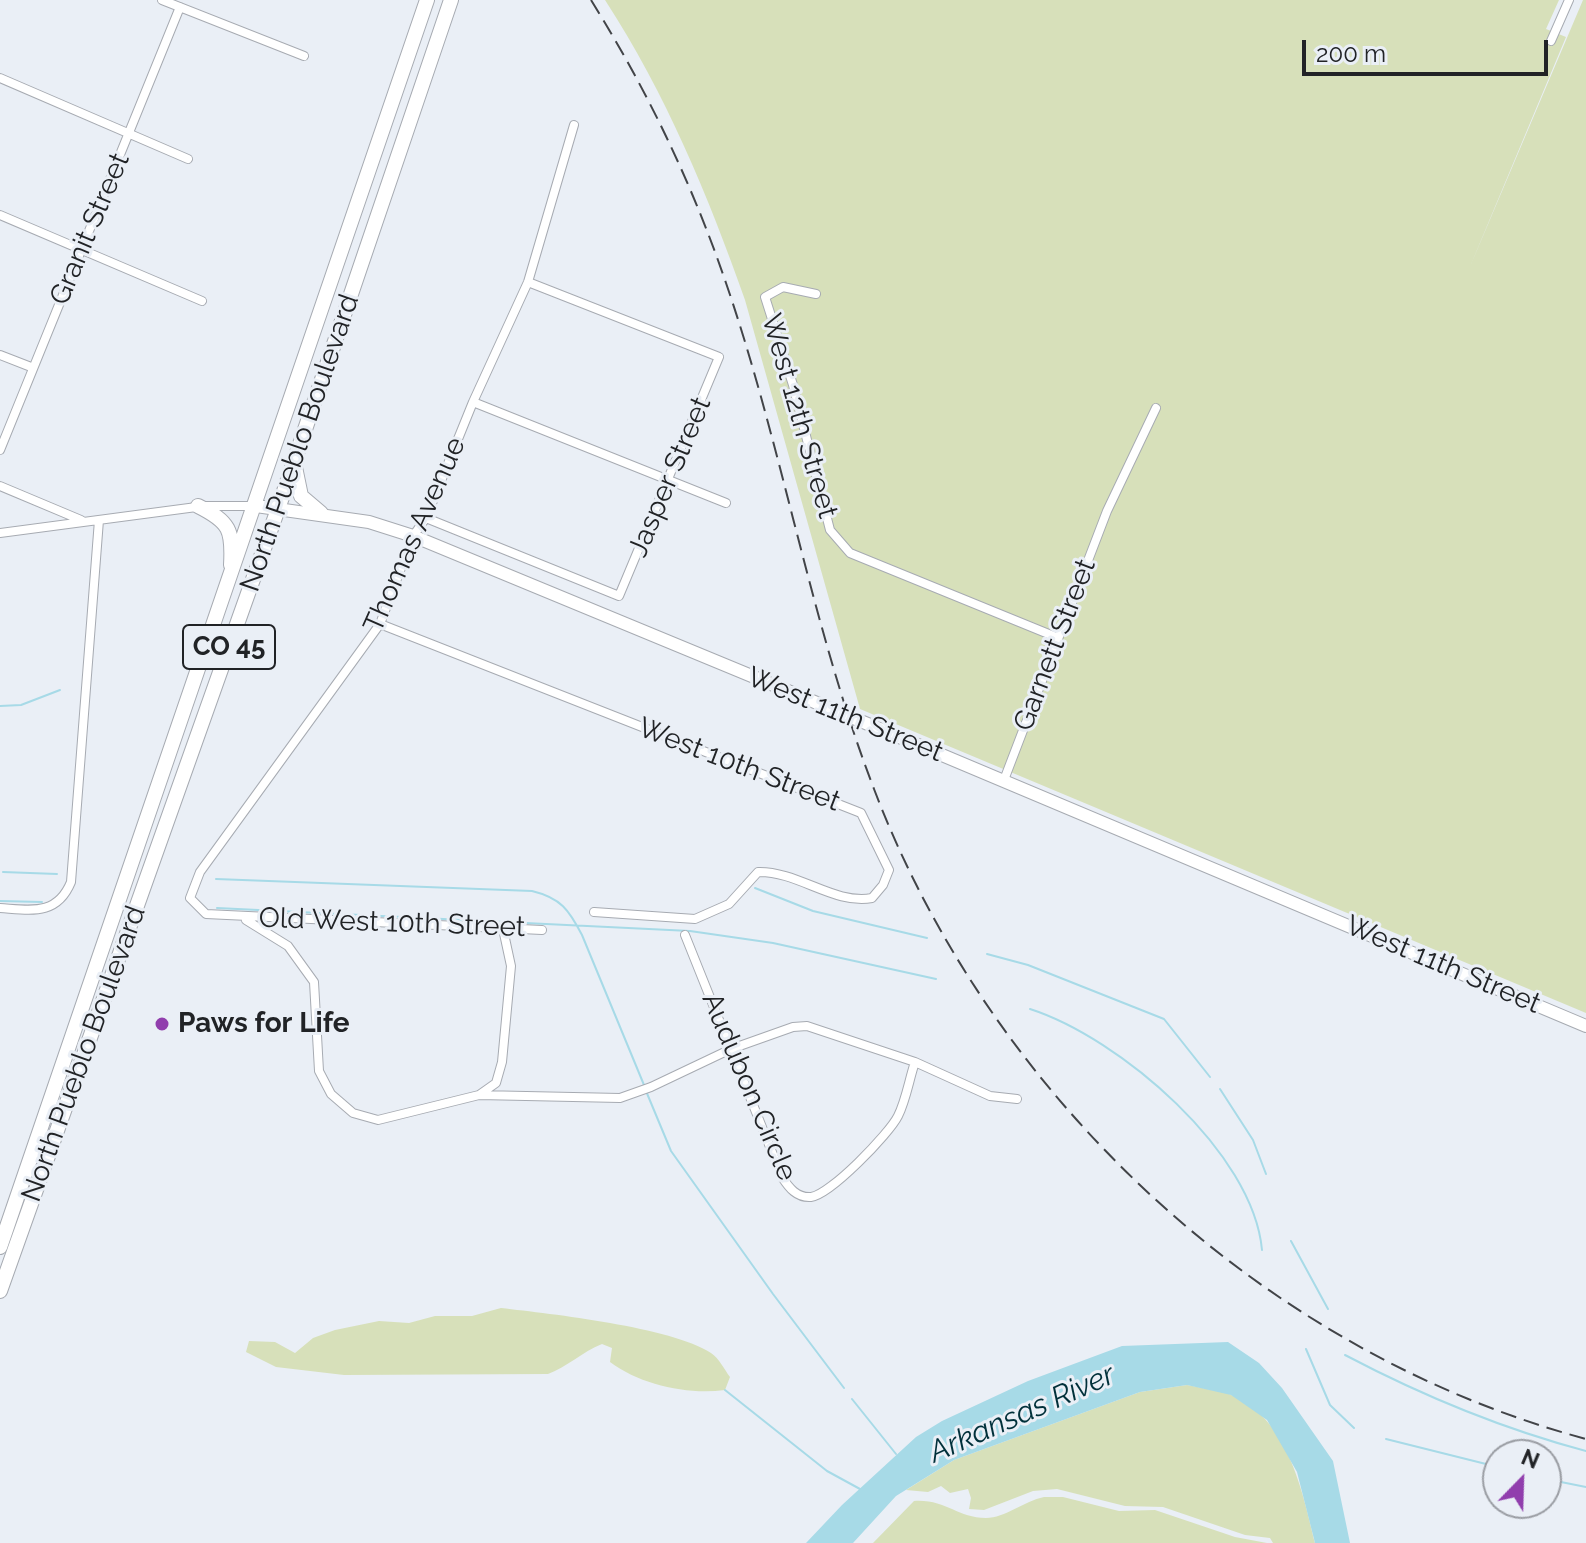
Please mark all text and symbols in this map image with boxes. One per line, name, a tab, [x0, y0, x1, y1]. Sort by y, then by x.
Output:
scale bar	[1306, 24, 1552, 74]
text: 200 m	[1316, 39, 1386, 68]
street label: Granit Street	[43, 148, 137, 310]
street label: North Pueblo Boulevard	[233, 290, 367, 596]
street label: West 12th Street	[754, 310, 844, 522]
street label: Jasper Street	[621, 392, 719, 562]
street label: Thomas Avenue	[357, 432, 473, 638]
street label: Garnett Street	[1007, 554, 1103, 736]
road number: CO 45	[183, 625, 275, 669]
street label: West 11th Street	[742, 660, 948, 770]
street label: West 10th Street	[633, 711, 845, 819]
street label: North Pueblo Boulevard	[15, 902, 153, 1206]
street label: Old West 10th Street	[258, 902, 526, 944]
street label: West 11th Street	[1341, 909, 1545, 1021]
street label: Audubon Circle	[694, 988, 804, 1186]
place label: Paws for Life	[178, 1007, 350, 1041]
marker: Paws for Life	[153, 1015, 171, 1033]
water label: Arkansas River	[923, 1357, 1121, 1471]
north arrow	[1482, 1439, 1562, 1519]
text: N	[1518, 1443, 1543, 1474]

